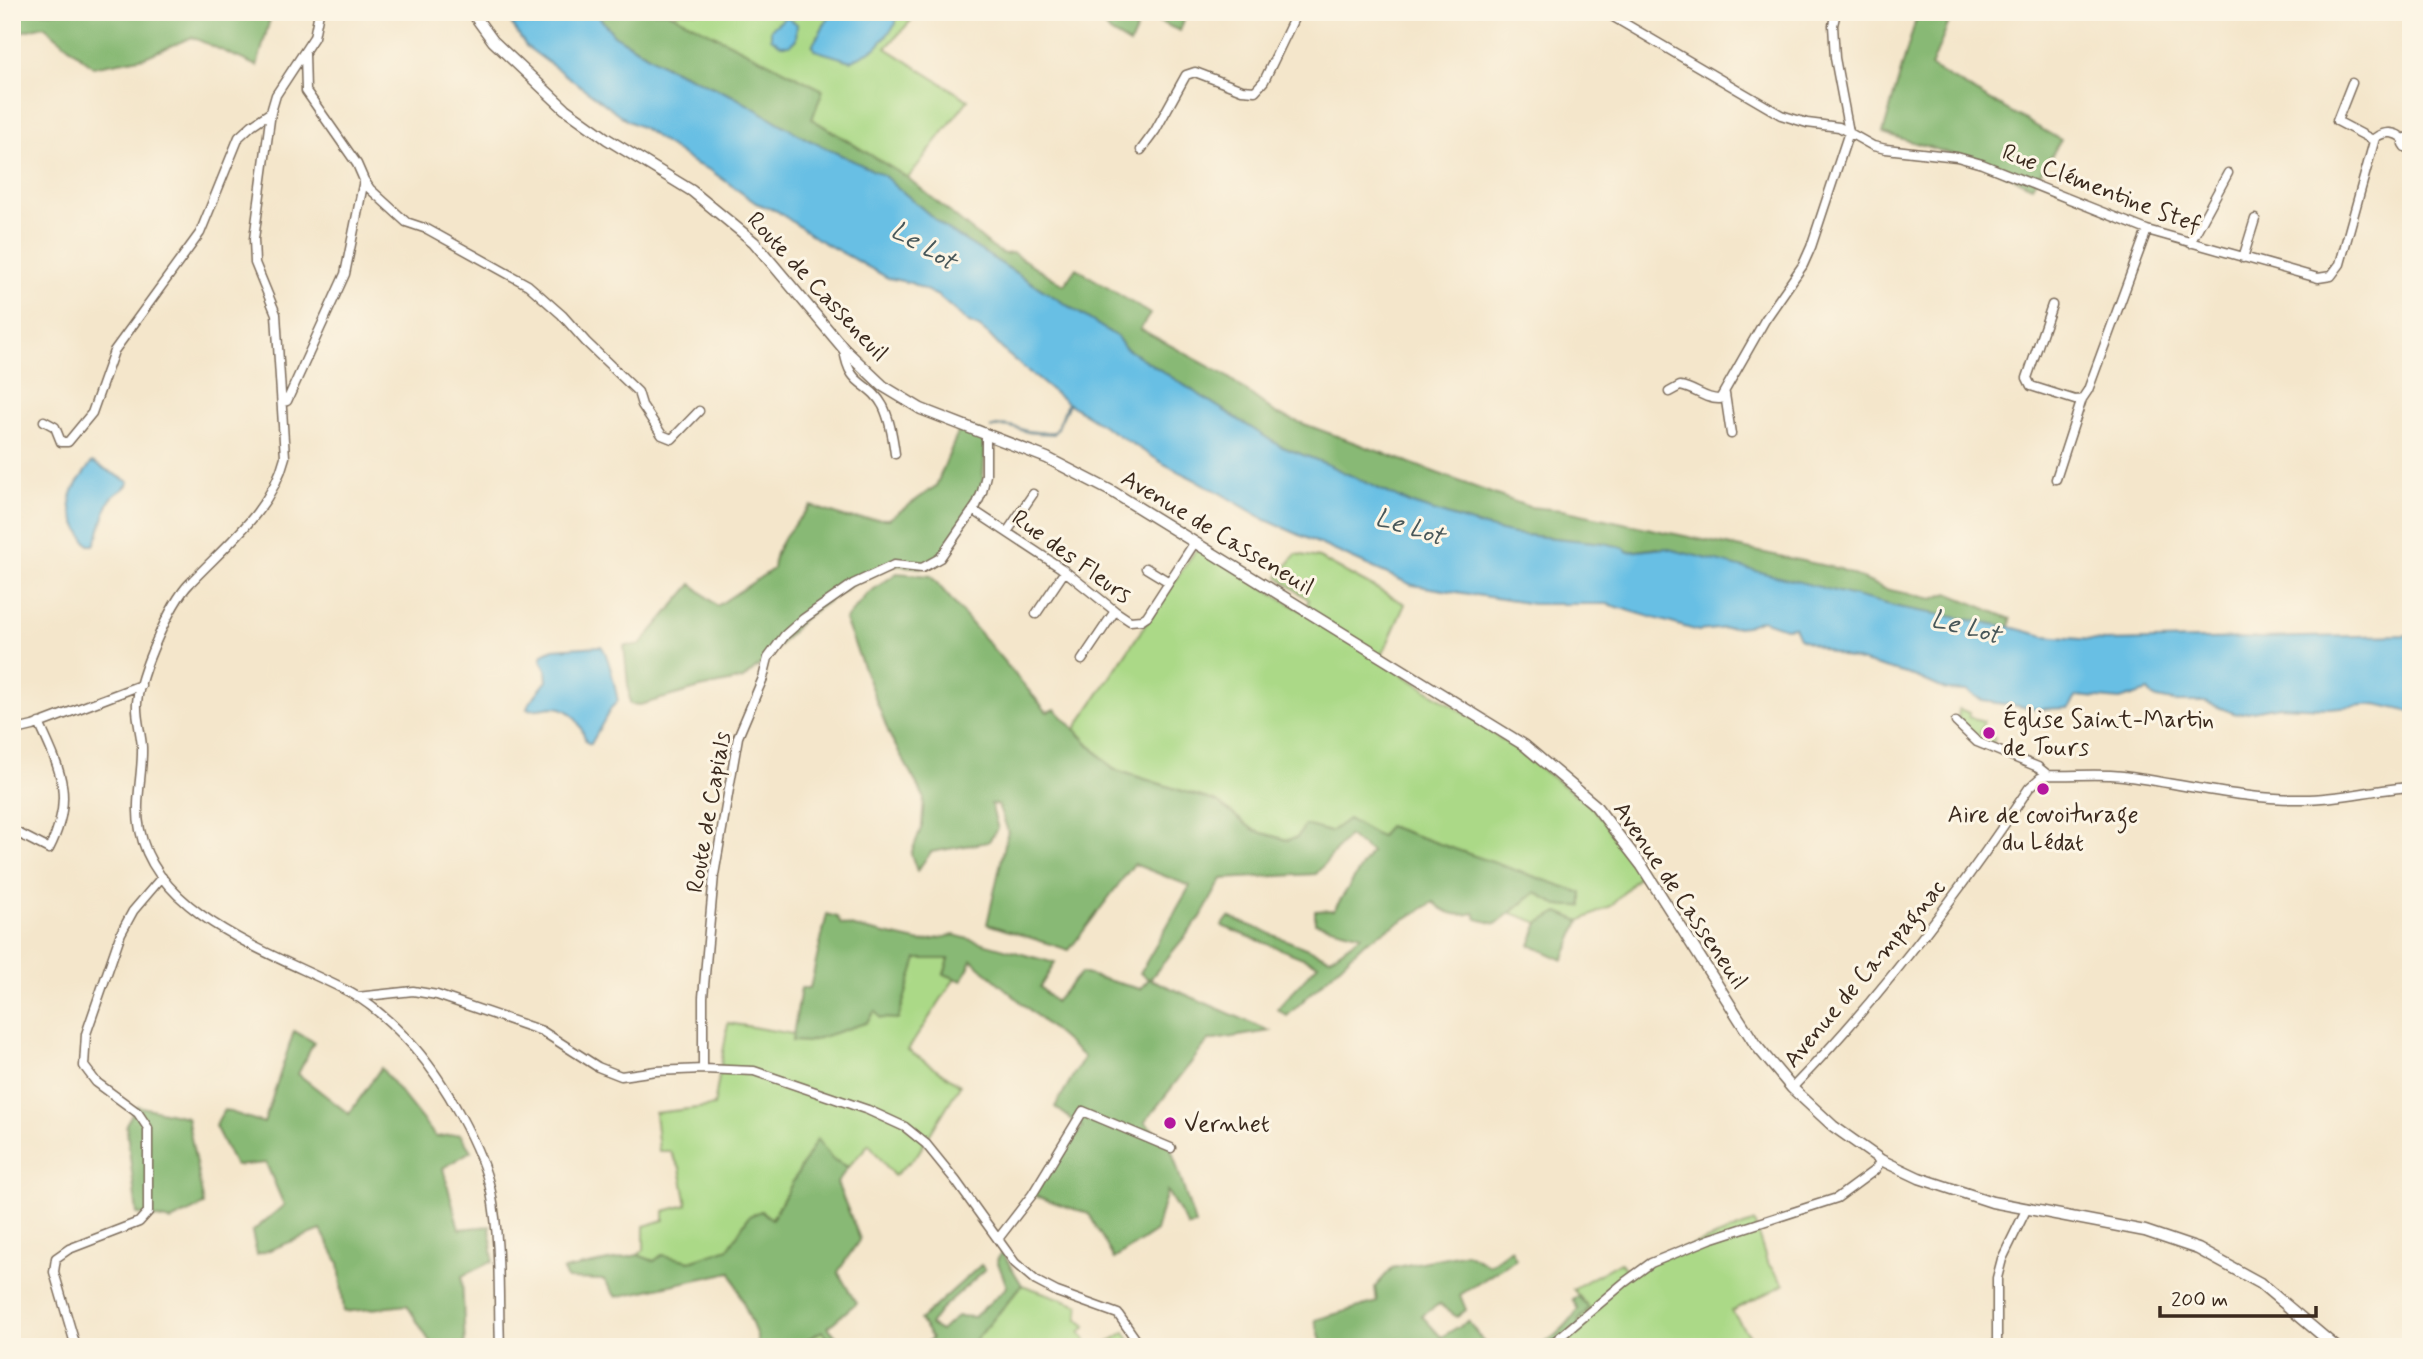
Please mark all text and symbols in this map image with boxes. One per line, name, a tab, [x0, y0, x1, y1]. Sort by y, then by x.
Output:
street label: Rue Clémentine Stef	[1998, 137, 2205, 242]
street label: Route de Casseneuil	[739, 205, 894, 369]
water label: Le Lot	[884, 214, 964, 281]
street label: Avenue de Casseneuil	[1115, 463, 1320, 603]
water label: Le Lot	[1371, 501, 1451, 556]
street label: Rue des Fleurs	[1005, 503, 1137, 611]
water label: Le Lot	[1927, 602, 2007, 654]
place label: Église Saint-Martin de Tours	[2003, 703, 2214, 764]
marker: Église Saint-Martin de Tours	[1981, 725, 1997, 741]
street label: Route de Capials	[680, 729, 739, 895]
marker: Aire de covoiturage du Lédat	[2035, 781, 2051, 797]
street label: Avenue de Casseneuil	[1605, 796, 1754, 996]
place label: Aire de covoiturage du Lédat	[1948, 800, 2139, 859]
street label: Avenue de Campagnac	[1777, 873, 1956, 1077]
place label: Vernhet	[1184, 1109, 1270, 1140]
marker: Vernhet	[1162, 1115, 1178, 1131]
scale bar	[2160, 1275, 2316, 1319]
text: 200 m	[2171, 1286, 2228, 1314]

